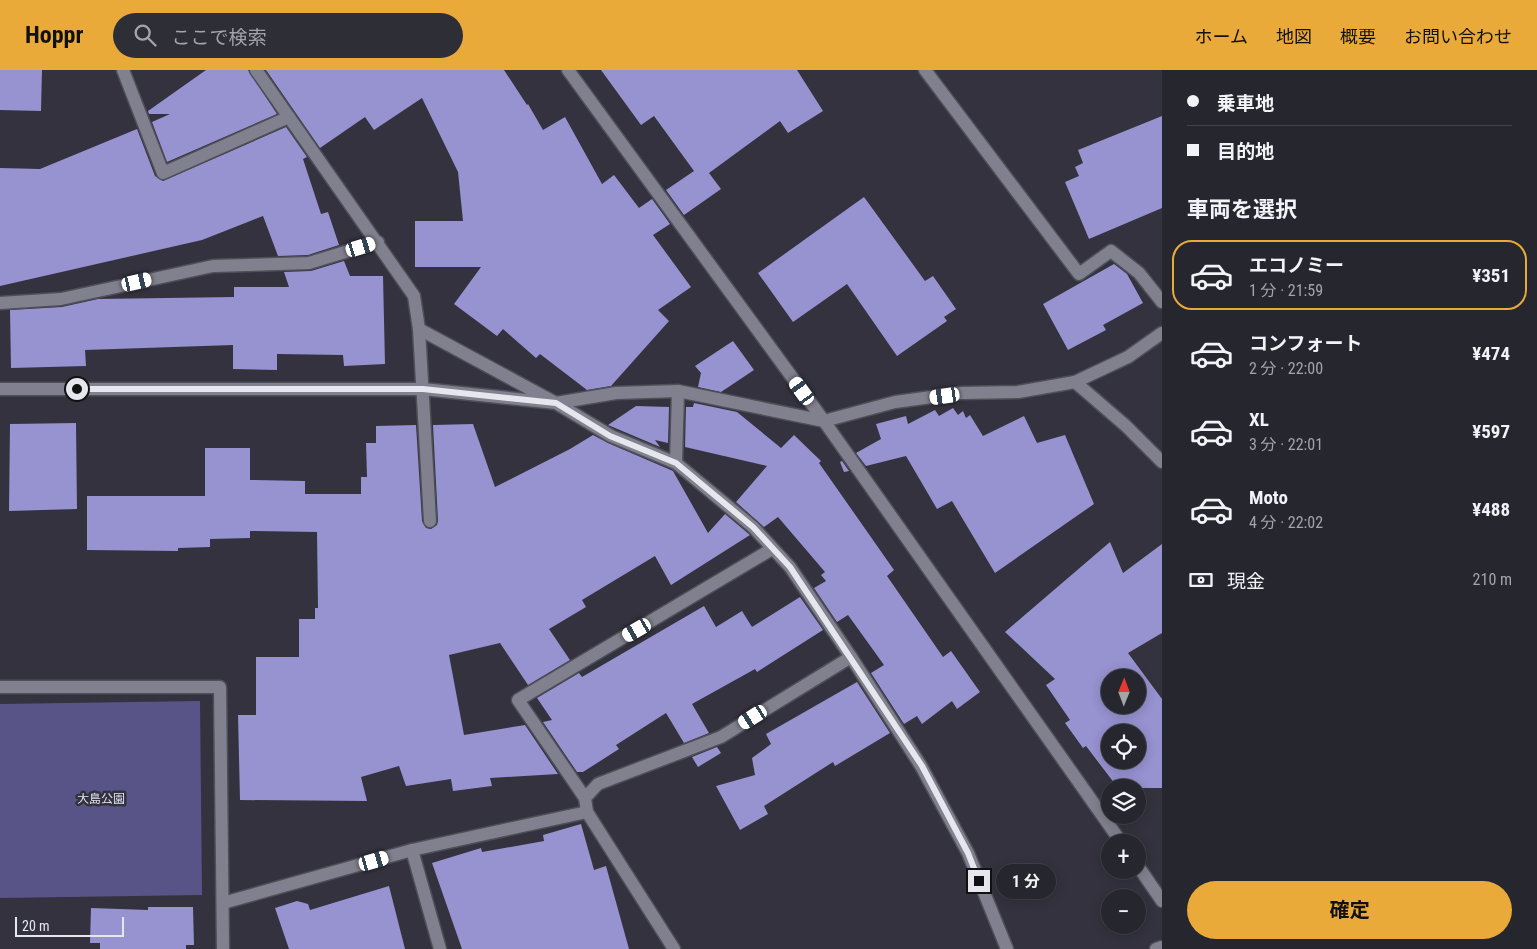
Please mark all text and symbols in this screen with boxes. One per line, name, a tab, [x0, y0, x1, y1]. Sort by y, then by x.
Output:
search box	[113, 13, 463, 58]
text: Hoppr	[25, 21, 83, 49]
icon: search	[131, 21, 159, 49]
text: ここで検索	[171, 26, 266, 49]
text: ホーム	[1195, 26, 1248, 47]
text: 地図	[1276, 26, 1312, 47]
text: 概要	[1340, 26, 1376, 47]
text: お問い合わせ	[1404, 26, 1512, 47]
text: 乗車地	[1217, 92, 1274, 115]
text: 目的地	[1217, 140, 1274, 163]
text: 車両を選択	[1187, 197, 1297, 222]
car	[344, 235, 377, 259]
icon: car	[1189, 253, 1234, 298]
text: エコノミー	[1249, 254, 1344, 277]
text: ¥351	[1472, 264, 1510, 287]
car	[120, 271, 153, 293]
text: 1 分 · 21:59	[1249, 281, 1323, 300]
icon: car	[1189, 331, 1234, 376]
text: コンフォート	[1249, 332, 1362, 355]
text: ¥474	[1472, 342, 1510, 365]
text: 2 分 · 22:00	[1249, 359, 1323, 378]
car	[787, 374, 816, 408]
route start	[66, 378, 88, 400]
car	[929, 386, 960, 406]
text: XL	[1249, 408, 1269, 431]
icon: car	[1189, 409, 1234, 454]
text: ¥597	[1472, 420, 1510, 443]
text: 3 分 · 22:01	[1249, 435, 1323, 454]
text: Moto	[1249, 486, 1288, 509]
icon: car	[1189, 487, 1234, 532]
text: ¥488	[1472, 498, 1510, 521]
text: 4 分 · 22:02	[1249, 513, 1323, 532]
icon: cash	[1187, 566, 1215, 594]
text: 現金	[1227, 570, 1265, 593]
text: 210 m	[1473, 570, 1512, 589]
car	[620, 616, 653, 644]
north arrow	[1101, 669, 1146, 714]
map controls	[1101, 669, 1146, 934]
car	[736, 703, 769, 731]
button: locate	[1101, 724, 1146, 769]
button: layers	[1101, 779, 1146, 824]
park label: 大島公園	[77, 792, 125, 806]
button: +	[1101, 834, 1146, 879]
car	[357, 850, 390, 872]
callout: 1 分	[996, 864, 1056, 898]
route end	[968, 870, 990, 892]
text: 1 分	[1012, 872, 1040, 891]
button: 確定	[1187, 881, 1512, 939]
button: −	[1101, 889, 1146, 934]
scale bar	[15, 914, 124, 937]
text: 20 m	[22, 918, 50, 934]

